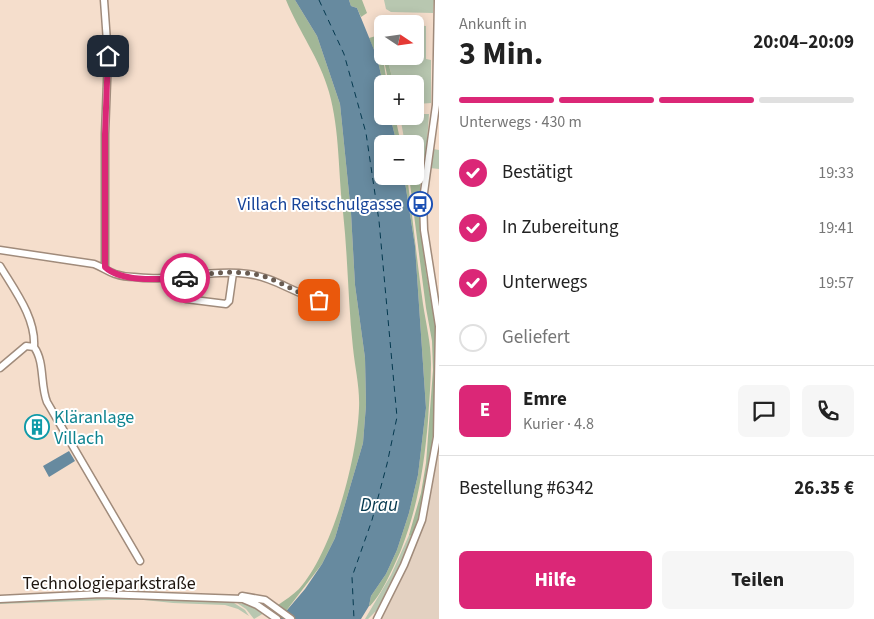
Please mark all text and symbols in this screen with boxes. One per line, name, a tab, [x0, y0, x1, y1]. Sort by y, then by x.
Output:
text: Ankunft in	[459, 13, 527, 35]
north arrow	[374, 15, 424, 65]
map controls	[374, 15, 424, 185]
text: 20:04–20:09	[753, 29, 854, 56]
text: 3 Min.	[459, 31, 543, 77]
pin	[87, 35, 129, 77]
icon: home	[94, 42, 122, 70]
button: +	[374, 75, 424, 125]
text: Unterwegs · 430 m	[459, 111, 582, 133]
button: −	[374, 135, 424, 185]
icon: check	[459, 159, 487, 187]
text: Bestätigt	[502, 159, 573, 186]
text: 19:33	[818, 162, 854, 184]
bus stop icon: Villach Reitschulgasse	[407, 191, 433, 217]
place label: Villach Reitschulgasse	[237, 192, 402, 217]
icon: check	[459, 214, 487, 242]
text: In Zubereitung	[502, 214, 619, 241]
text: 19:41	[818, 217, 854, 239]
courier	[160, 253, 210, 303]
icon: car	[171, 264, 199, 292]
icon: check	[459, 269, 487, 297]
text: Unterwegs	[502, 269, 588, 296]
text: 19:57	[818, 272, 854, 294]
pin	[298, 279, 340, 321]
icon: bag	[305, 286, 333, 314]
text: Geliefert	[502, 324, 570, 351]
button: chat	[738, 385, 790, 437]
button: phone	[802, 385, 854, 437]
text: Emre	[523, 386, 567, 413]
text: E	[480, 397, 490, 424]
place label: Kläranlage Villach	[54, 405, 134, 451]
text: Kurier · 4.8	[523, 413, 594, 435]
building icon: Kläranlage Villach	[24, 414, 50, 440]
text: Bestellung #6342	[459, 475, 594, 502]
text: 26.35 €	[794, 475, 854, 502]
water label: Drau	[360, 492, 398, 519]
button: Hilfe	[459, 551, 652, 609]
button: Teilen	[662, 551, 854, 609]
street label: Technologieparkstraße	[22, 571, 196, 596]

